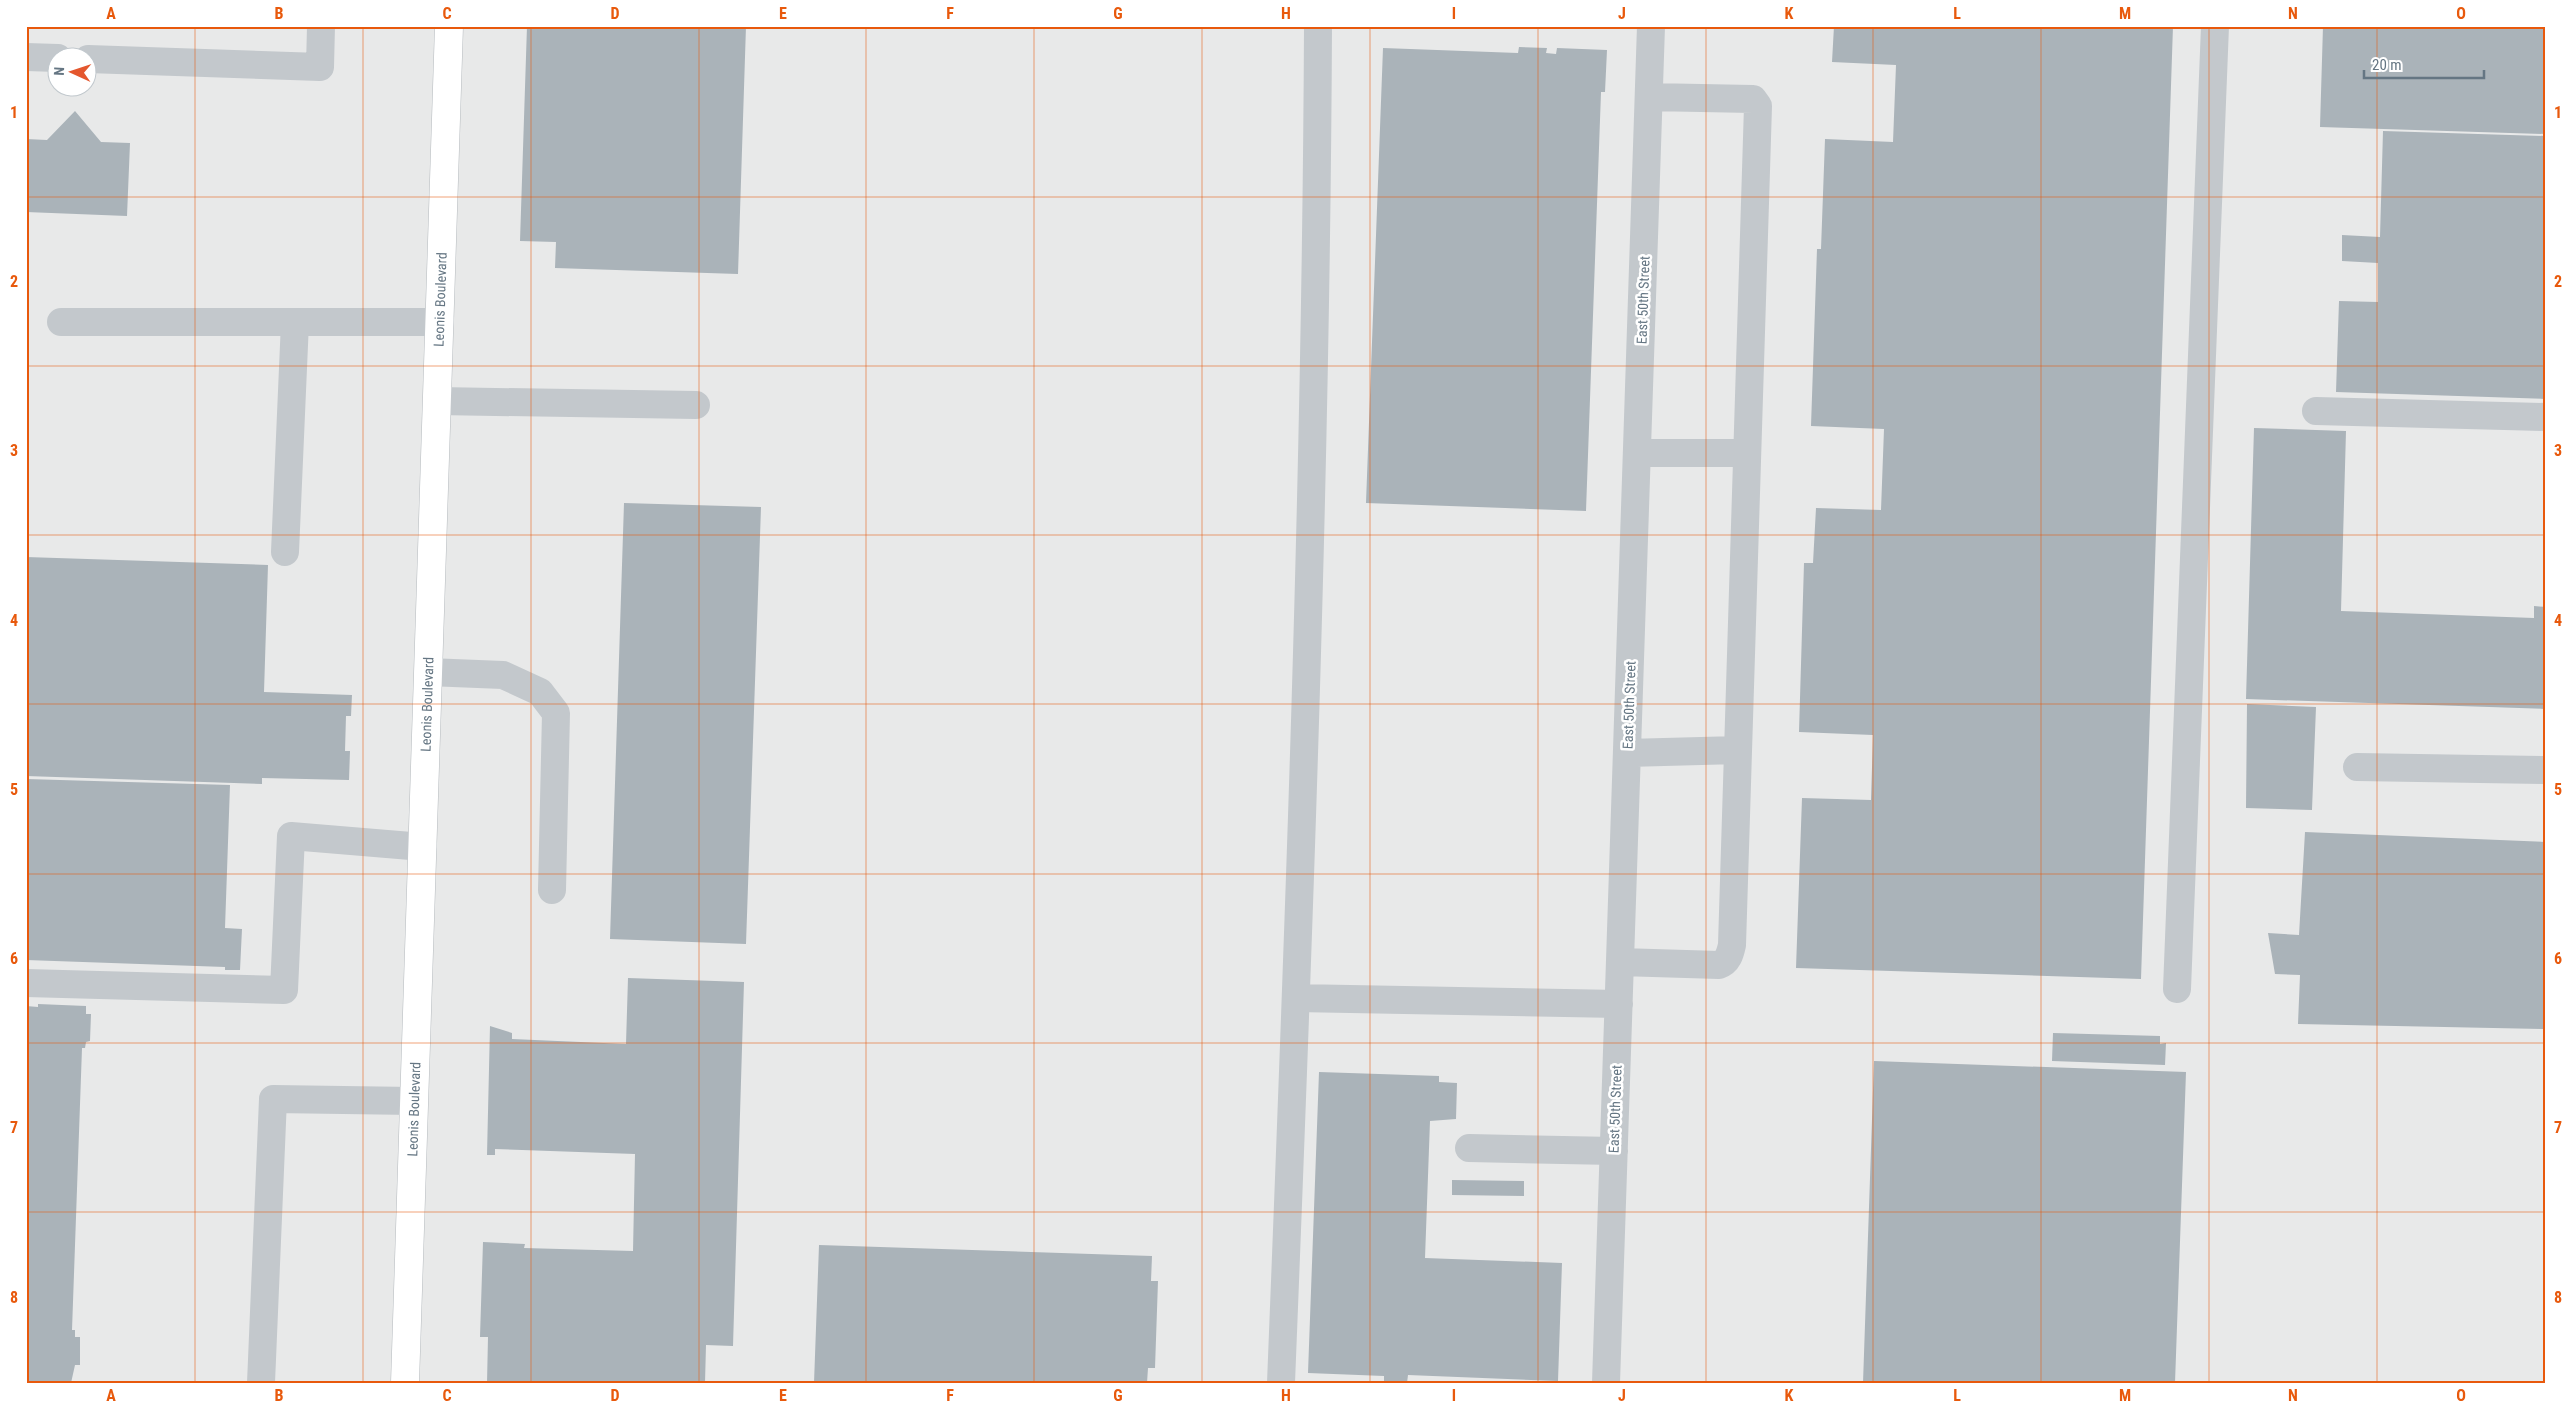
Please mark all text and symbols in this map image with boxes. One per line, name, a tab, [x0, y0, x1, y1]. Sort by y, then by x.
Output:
text: A	[106, 4, 116, 23]
text: B	[275, 4, 284, 23]
text: C	[442, 4, 452, 23]
text: D	[610, 4, 620, 23]
text: E	[779, 4, 787, 23]
text: F	[946, 4, 954, 23]
text: G	[1113, 4, 1123, 23]
text: H	[1281, 4, 1291, 23]
text: I	[1452, 4, 1456, 23]
text: J	[1618, 4, 1626, 23]
text: K	[1785, 4, 1794, 23]
text: L	[1953, 4, 1961, 23]
text: M	[2119, 4, 2131, 23]
text: N	[2288, 4, 2298, 23]
text: O	[2456, 4, 2466, 23]
north arrow	[48, 48, 98, 98]
scale bar	[2364, 48, 2484, 80]
text: 20 m	[2372, 56, 2402, 74]
text: N	[51, 67, 67, 76]
text: 1	[10, 103, 18, 122]
text: 1	[2554, 103, 2562, 122]
street label: Leonis Boulevard	[431, 252, 450, 347]
street label: East 50th Street	[1633, 256, 1653, 344]
text: 2	[10, 272, 18, 291]
text: 2	[2554, 272, 2562, 291]
text: 3	[10, 441, 18, 460]
text: 3	[2554, 441, 2562, 460]
text: 4	[10, 611, 18, 630]
text: 4	[2554, 611, 2562, 630]
street label: Leonis Boulevard	[417, 657, 437, 752]
street label: East 50th Street	[1619, 661, 1639, 749]
text: 5	[10, 780, 18, 799]
text: 5	[2554, 780, 2562, 799]
text: 6	[10, 949, 18, 968]
text: 6	[2554, 949, 2562, 968]
street label: Leonis Boulevard	[404, 1062, 423, 1157]
street label: East 50th Street	[1605, 1065, 1625, 1153]
text: 7	[10, 1118, 18, 1137]
text: 7	[2554, 1118, 2562, 1137]
text: 8	[10, 1288, 18, 1307]
text: 8	[2554, 1288, 2562, 1307]
text: A	[106, 1386, 116, 1405]
text: B	[275, 1386, 284, 1405]
text: C	[442, 1386, 452, 1405]
text: D	[610, 1386, 620, 1405]
text: E	[779, 1386, 787, 1405]
text: F	[946, 1386, 954, 1405]
text: G	[1113, 1386, 1123, 1405]
text: H	[1281, 1386, 1291, 1405]
text: I	[1452, 1386, 1456, 1405]
text: J	[1618, 1386, 1626, 1405]
text: K	[1785, 1386, 1794, 1405]
text: L	[1953, 1386, 1961, 1405]
text: M	[2119, 1386, 2131, 1405]
text: N	[2288, 1386, 2298, 1405]
text: O	[2456, 1386, 2466, 1405]

